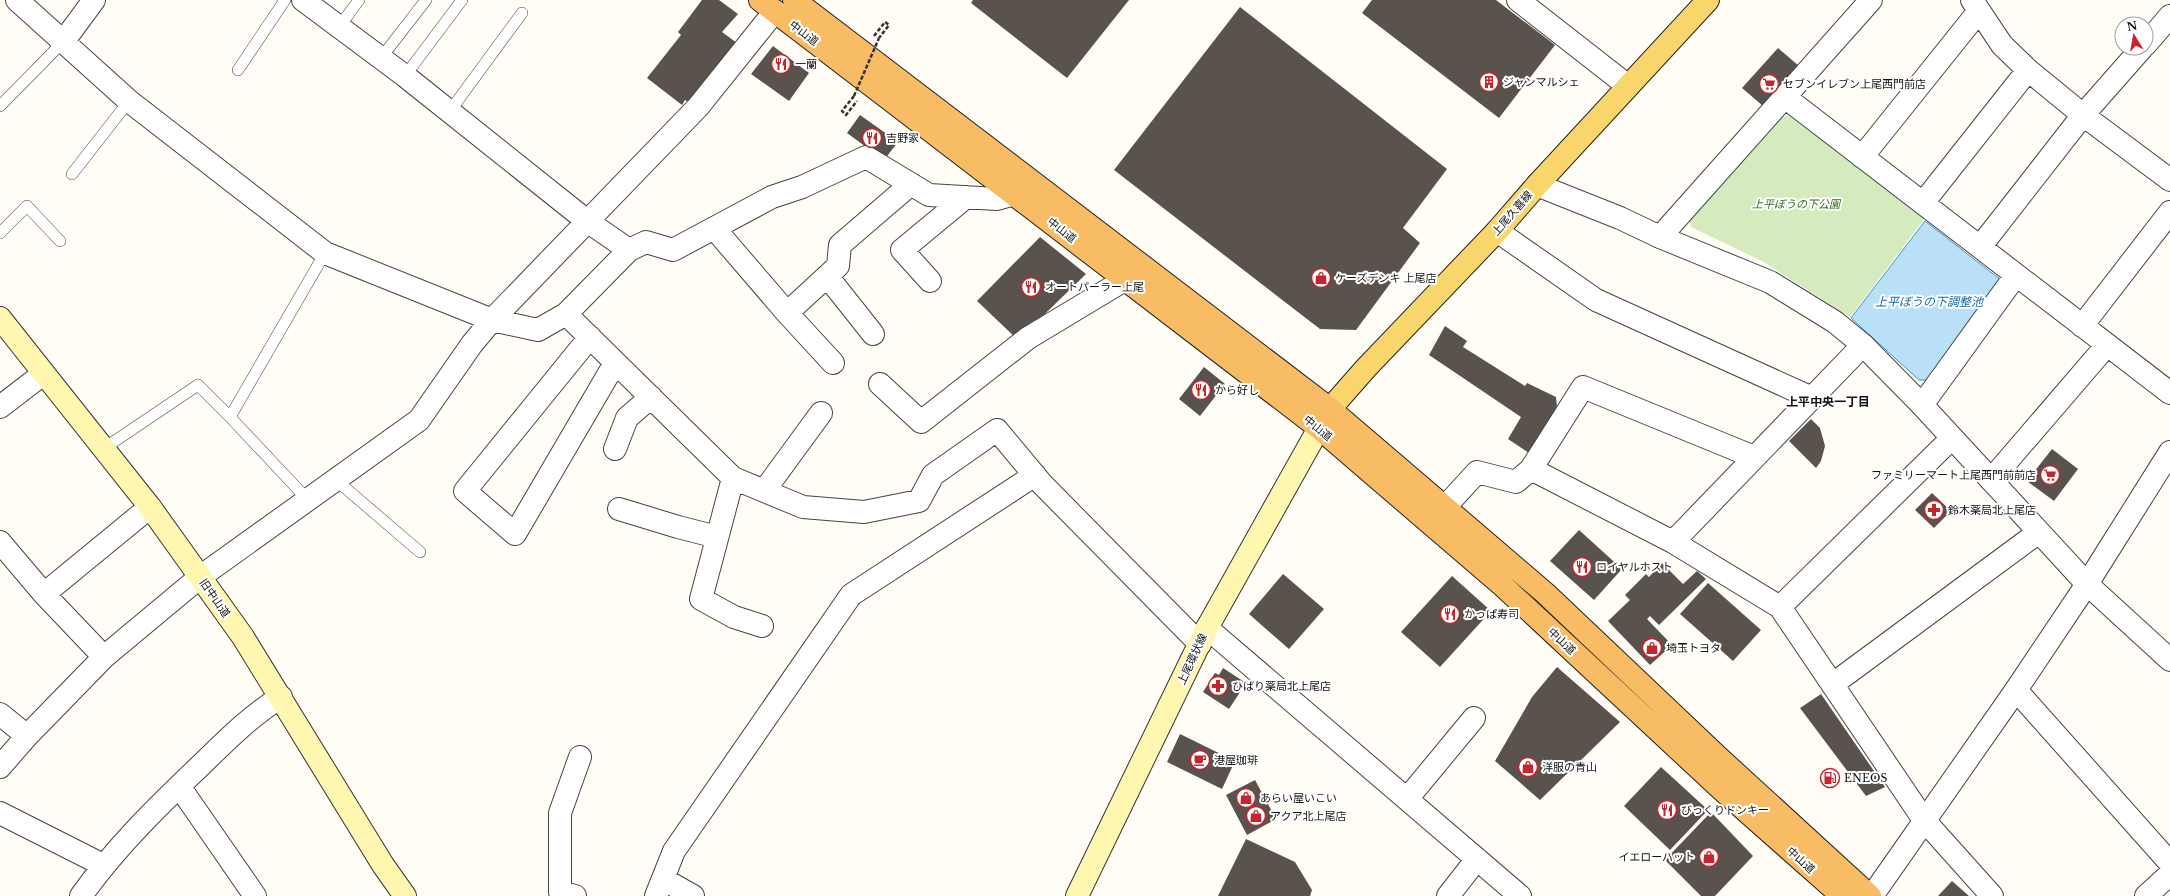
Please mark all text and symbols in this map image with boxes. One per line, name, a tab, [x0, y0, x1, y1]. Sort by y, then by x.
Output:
north arrow	[2114, 16, 2154, 56]
street label: 中山道	[787, 17, 821, 49]
text: N	[2126, 18, 2139, 34]
restaurant icon: 一蘭	[770, 53, 792, 75]
place label: 一蘭	[795, 57, 817, 71]
building icon: ジャンマルシェ	[1478, 71, 1500, 93]
supermarket icon: セブンイレブン上尾西門前店	[1758, 73, 1780, 95]
place label: ジャンマルシェ	[1503, 75, 1579, 89]
place label: セブンイレブン上尾西門前店	[1783, 77, 1926, 91]
restaurant icon: 吉野家	[861, 127, 883, 149]
place label: 吉野家	[886, 131, 919, 145]
street label: 上尾久喜線	[1489, 188, 1535, 238]
park label: 上平ぼうの下公園	[1752, 197, 1842, 211]
street label: 中山道	[1045, 214, 1079, 246]
shop icon: ケーズデンキ 上尾店	[1310, 267, 1332, 289]
place label: ケーズデンキ 上尾店	[1335, 271, 1437, 285]
restaurant icon: オートパーラー上尾	[1020, 276, 1042, 298]
place label: オートパーラー上尾	[1045, 280, 1144, 294]
water label: 上平ぼうの下調整池	[1875, 294, 1984, 309]
restaurant icon: から好し	[1190, 379, 1212, 401]
place label: から好し	[1215, 383, 1259, 397]
district label: 上平中央一丁目	[1786, 394, 1870, 409]
street label: 中山道	[1301, 412, 1335, 444]
supermarket icon: ファミリーマート上尾西門前前店	[2039, 464, 2061, 486]
place label: ファミリーマート上尾西門前前店	[1871, 468, 2036, 482]
pharmacy icon: 鈴木薬局北上尾店	[1923, 499, 1945, 521]
place label: 鈴木薬局北上尾店	[1948, 503, 2036, 517]
restaurant icon: ロイヤルホスト	[1571, 556, 1593, 578]
place label: ロイヤルホスト	[1596, 560, 1673, 574]
street label: 旧中山道	[197, 576, 233, 620]
restaurant icon: かっぱ寿司	[1439, 603, 1461, 625]
place label: かっぱ寿司	[1464, 607, 1519, 621]
street label: 中山道	[1545, 625, 1579, 657]
street label: 上尾環状線	[1174, 631, 1210, 687]
shop icon: 埼玉トヨタ	[1641, 637, 1663, 659]
place label: 埼玉トヨタ	[1666, 641, 1721, 655]
pharmacy icon: ひばり薬局北上尾店	[1207, 675, 1229, 697]
place label: ひばり薬局北上尾店	[1232, 679, 1331, 693]
cafe icon: 港屋珈琲	[1189, 749, 1211, 771]
place label: 港屋珈琲	[1214, 753, 1258, 767]
shop icon: 洋服の青山	[1517, 756, 1539, 778]
place label: 洋服の青山	[1542, 760, 1597, 774]
fuel station icon: ENEOS	[1819, 767, 1841, 789]
place label: ENEOS	[1844, 771, 1887, 785]
shop icon: あらい屋いこい	[1235, 787, 1257, 809]
place label: あらい屋いこい	[1260, 791, 1337, 805]
restaurant icon: びっくりドンキー	[1656, 799, 1678, 821]
place label: びっくりドンキー	[1681, 803, 1769, 817]
shop icon: アクア北上尾店	[1245, 805, 1267, 827]
place label: アクア北上尾店	[1270, 809, 1346, 823]
street label: 中山道	[1784, 844, 1818, 876]
shop icon: イエローハット	[1698, 846, 1720, 868]
place label: イエローハット	[1618, 850, 1695, 864]

